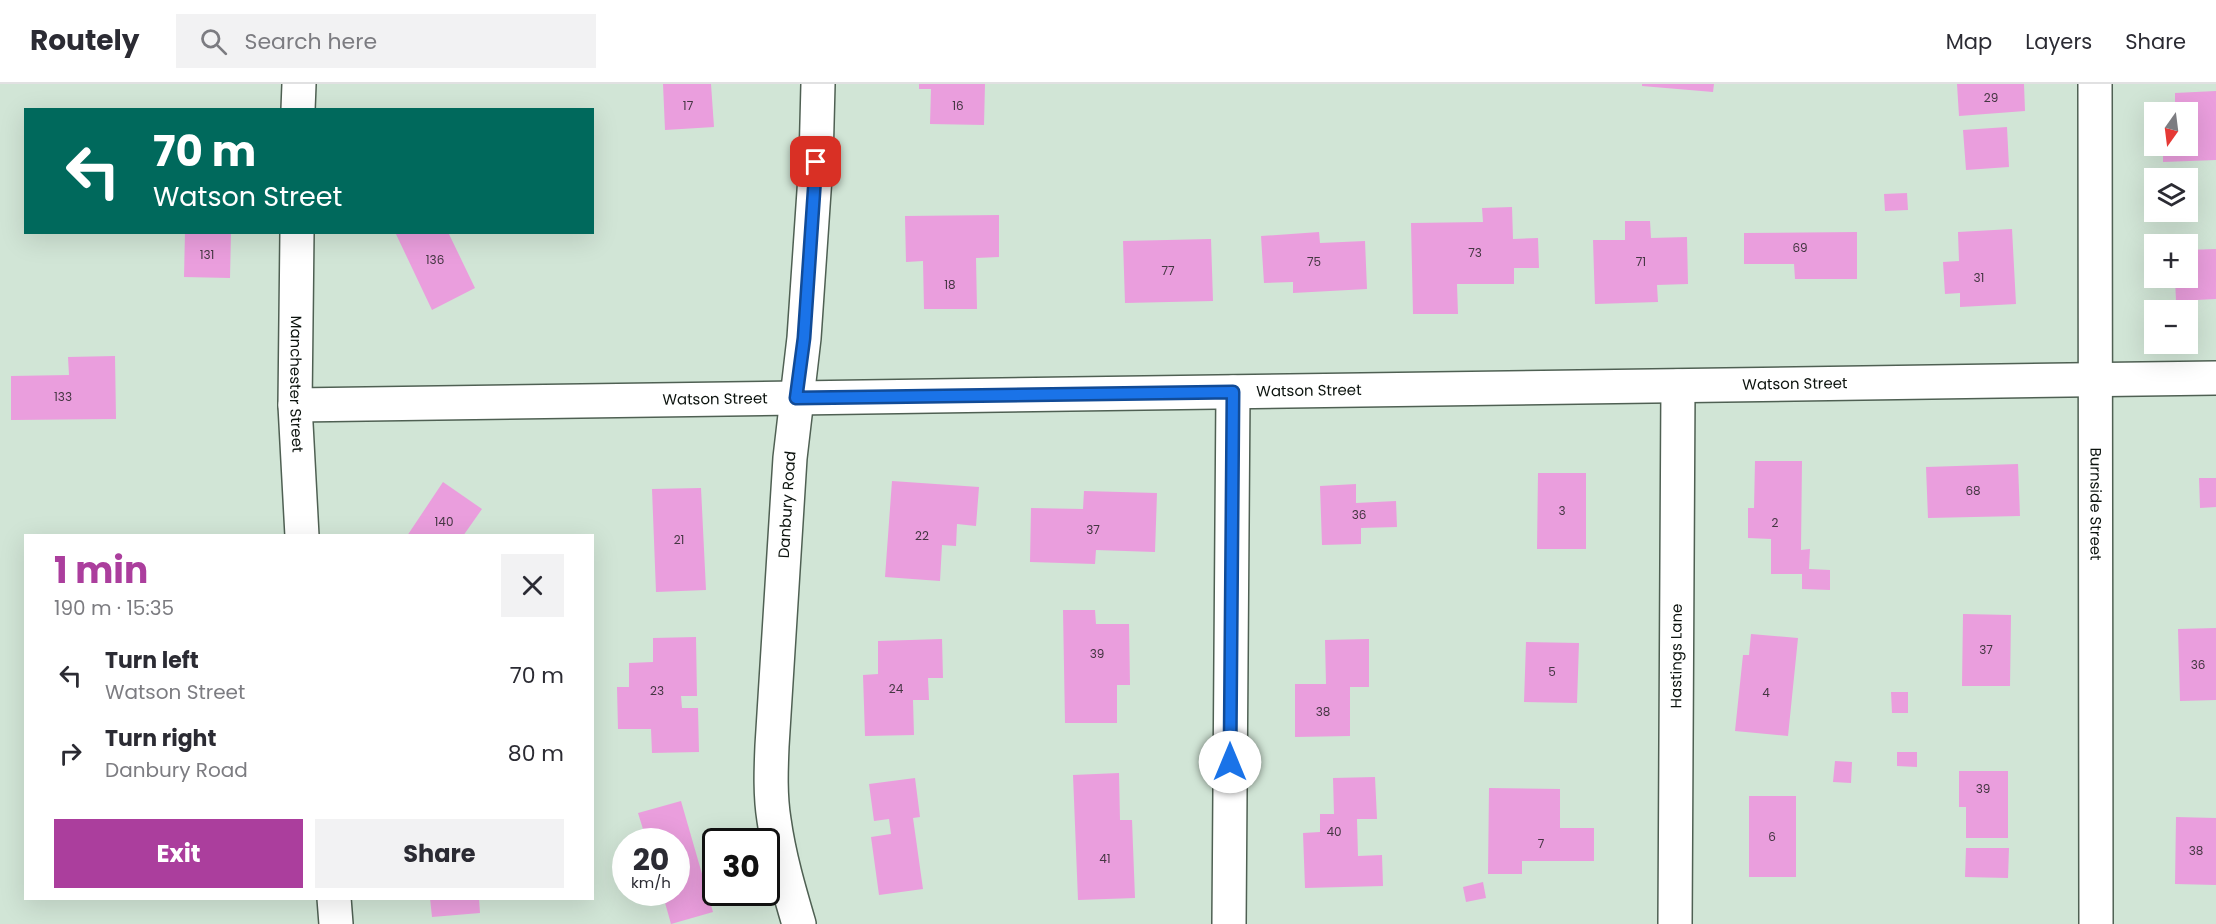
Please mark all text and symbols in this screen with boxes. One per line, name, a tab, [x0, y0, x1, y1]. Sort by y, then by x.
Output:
search box	[176, 14, 596, 68]
text: Routely	[30, 21, 140, 60]
icon: search	[197, 25, 230, 58]
text: Search here	[245, 26, 377, 57]
text: Map	[1946, 27, 1992, 56]
text: Layers	[2025, 27, 2092, 56]
text: Share	[2125, 27, 2186, 56]
house number: 29	[1984, 89, 1998, 106]
house number: 17	[683, 97, 694, 114]
house number: 16	[952, 97, 964, 114]
north arrow	[2144, 102, 2198, 156]
map controls	[2144, 102, 2198, 354]
text: 70 m	[153, 122, 256, 181]
icon: left	[54, 132, 132, 210]
pin	[790, 136, 841, 187]
icon: arrive	[799, 145, 832, 178]
button: layers	[2144, 168, 2198, 222]
text: Watson Street	[153, 178, 342, 215]
button: +	[2144, 234, 2198, 288]
house number: 69	[1792, 239, 1808, 256]
house number: 73	[1468, 244, 1482, 261]
house number: 131	[200, 246, 214, 263]
house number: 136	[426, 251, 444, 268]
house number: 75	[1307, 253, 1321, 270]
house number: 71	[1636, 253, 1646, 270]
house number: 77	[1161, 262, 1175, 279]
house number: 31	[1974, 269, 1984, 286]
house number: 18	[944, 276, 956, 293]
button: −	[2144, 300, 2198, 354]
street label: Manchester Street	[285, 315, 309, 453]
street label: Watson Street	[1742, 372, 1848, 395]
street label: Watson Street	[1256, 379, 1362, 401]
street label: Watson Street	[662, 387, 768, 410]
house number: 133	[54, 388, 72, 405]
street label: Burnside Street	[2085, 447, 2107, 561]
street label: Danbury Road	[773, 450, 801, 559]
house number: 68	[1965, 482, 1981, 499]
house number: 3	[1558, 502, 1566, 519]
house number: 36	[1352, 506, 1366, 523]
house number: 140	[435, 513, 453, 530]
house number: 2	[1772, 514, 1779, 531]
house number: 37	[1086, 521, 1100, 538]
house number: 22	[915, 527, 929, 544]
house number: 21	[674, 531, 684, 548]
text: 1 min	[54, 545, 148, 596]
button: close	[501, 554, 564, 617]
text: 190 m · 15:35	[54, 594, 174, 622]
street label: Hastings Lane	[1665, 604, 1687, 708]
house number: 37	[1979, 641, 1993, 658]
text: Turn left	[105, 645, 199, 676]
house number: 39	[1090, 645, 1104, 662]
house number: 36	[2191, 656, 2205, 673]
icon: left	[54, 659, 87, 692]
text: 70 m	[510, 660, 564, 691]
house number: 5	[1548, 663, 1556, 680]
text: Watson Street	[105, 678, 245, 706]
house number: 24	[889, 680, 904, 697]
house number: 23	[650, 682, 664, 699]
house number: 4	[1762, 684, 1770, 701]
house number: 38	[1316, 703, 1330, 720]
text: Turn right	[105, 723, 216, 754]
position arrow	[1198, 730, 1262, 794]
icon: right	[54, 737, 87, 770]
text: 80 m	[508, 738, 564, 769]
text: Danbury Road	[105, 756, 248, 784]
house number: 39	[1976, 780, 1990, 797]
button: Exit	[54, 819, 303, 888]
button: Share	[315, 819, 564, 888]
house number: 40	[1326, 823, 1342, 840]
speed limit sign: 30	[702, 828, 780, 906]
house number: 6	[1768, 828, 1776, 845]
house number: 7	[1538, 835, 1545, 852]
text: 20	[633, 838, 669, 881]
house number: 38	[2189, 842, 2203, 859]
house number: 41	[1099, 850, 1111, 867]
text: km/h	[631, 872, 671, 893]

